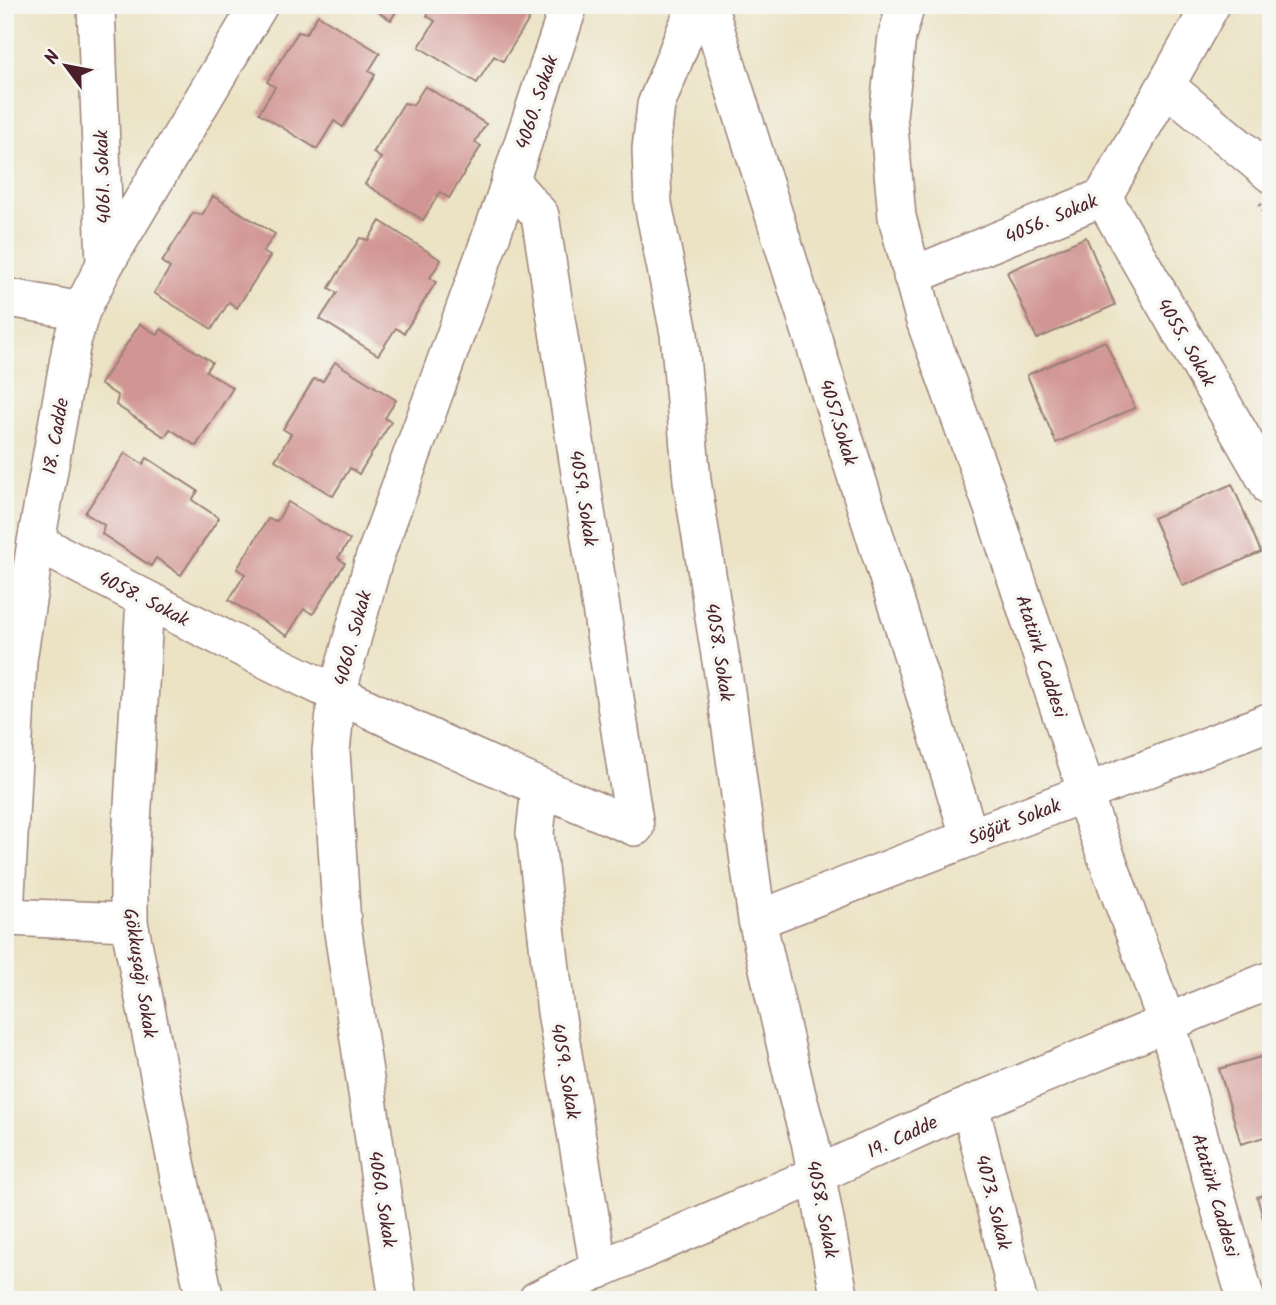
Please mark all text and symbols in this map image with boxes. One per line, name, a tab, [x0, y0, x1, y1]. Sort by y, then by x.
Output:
north arrow	[32, 32, 102, 102]
text: N	[37, 45, 69, 71]
street label: 4060. Sokak	[509, 51, 567, 154]
street label: 4061. Sokak	[87, 129, 121, 224]
street label: 4056. Sokak	[1001, 187, 1103, 253]
street label: 4055. Sokak	[1148, 293, 1223, 393]
street label: 4057.Sokak	[810, 376, 864, 470]
street label: 18. Cadde	[35, 395, 79, 477]
street label: 4059. Sokak	[560, 448, 604, 549]
street label: 4058. Sokak	[92, 564, 194, 636]
street label: 4060. Sokak	[327, 587, 381, 690]
street label: Atatürk Caddesi	[1006, 591, 1075, 723]
street label: 4058. Sokak	[695, 601, 741, 704]
street label: Söğüt Sokak	[964, 791, 1066, 854]
street label: Gökkuşağı Sokak	[114, 906, 164, 1040]
street label: 4059. Sokak	[541, 1021, 587, 1122]
street label: 19. Cadde	[862, 1108, 944, 1167]
street label: Atatürk Caddesi	[1182, 1130, 1246, 1262]
street label: 4060. Sokak	[359, 1149, 403, 1250]
street label: 4073. Sokak	[966, 1152, 1018, 1253]
street label: 4058. Sokak	[797, 1158, 845, 1261]

